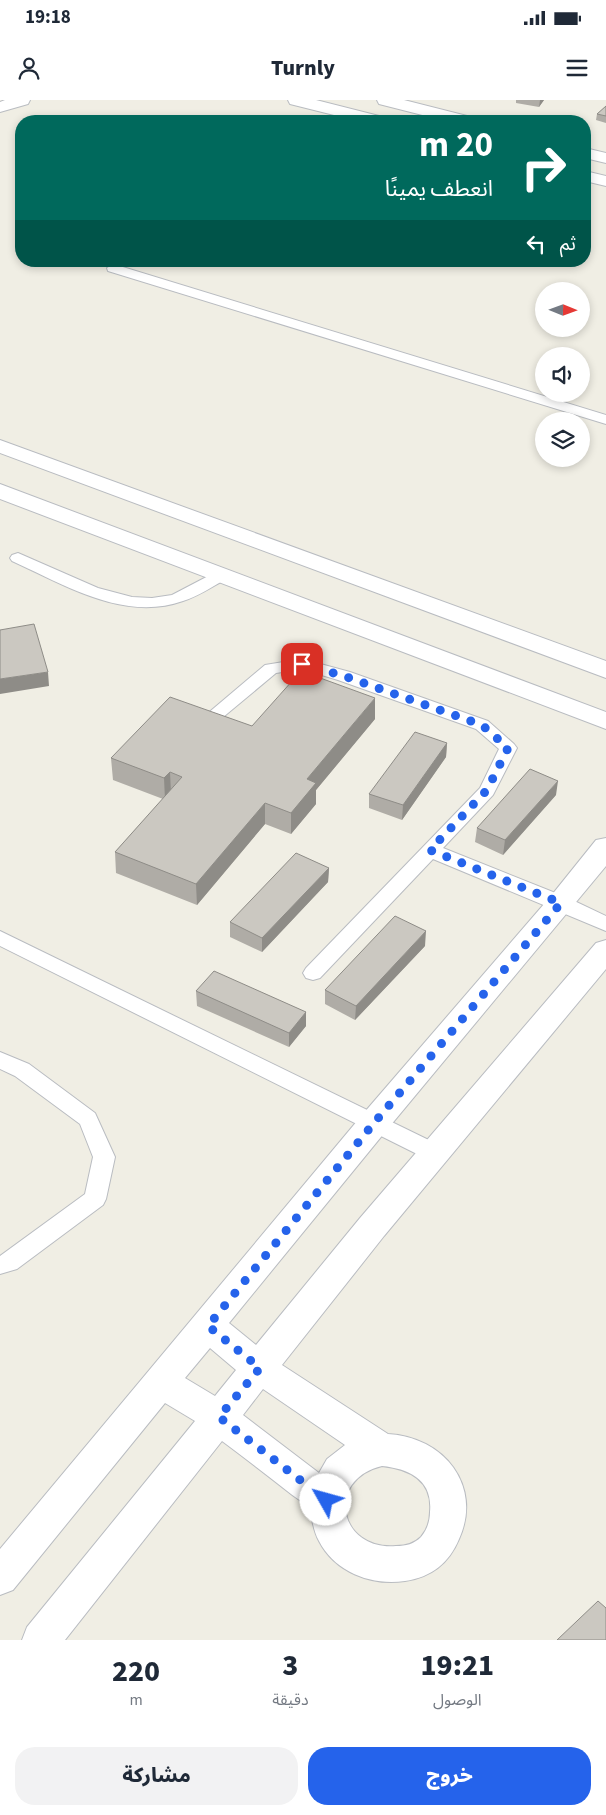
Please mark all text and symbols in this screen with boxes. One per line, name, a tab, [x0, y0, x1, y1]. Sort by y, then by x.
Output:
text: 19:18	[25, 4, 71, 31]
text: Turnly	[271, 52, 335, 84]
icon: person	[15, 54, 43, 82]
icon: menu	[563, 54, 591, 82]
text: 20 m	[419, 120, 493, 170]
icon: right	[511, 135, 576, 200]
text: انعطف يمينًا	[385, 173, 493, 205]
icon: left	[522, 230, 550, 258]
text: ثم	[560, 231, 576, 258]
north arrow	[535, 282, 590, 338]
map controls	[535, 282, 590, 467]
button: sound	[535, 347, 590, 402]
button: layers	[535, 412, 590, 467]
pin	[281, 643, 323, 685]
icon: arrive	[288, 650, 316, 678]
position arrow	[299, 1473, 351, 1525]
text: 3	[282, 1644, 298, 1687]
text: 19:21	[421, 1644, 494, 1687]
text: 220	[112, 1650, 160, 1693]
text: m	[129, 1689, 143, 1711]
text: دقيقة	[272, 1689, 309, 1711]
text: الوصول	[433, 1689, 482, 1711]
button: مشاركة	[15, 1747, 298, 1805]
button: خروج	[308, 1747, 591, 1805]

